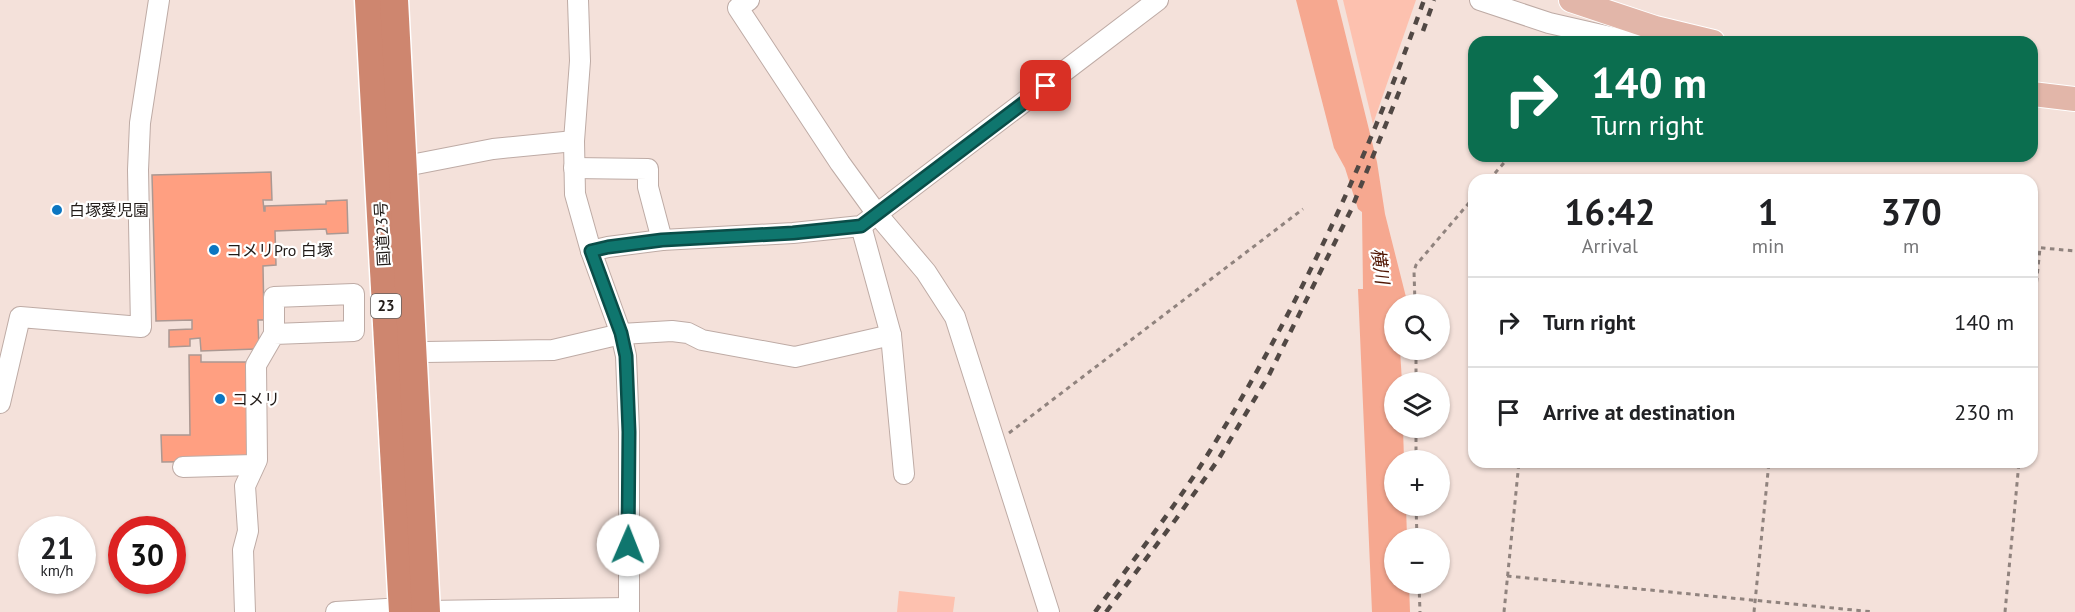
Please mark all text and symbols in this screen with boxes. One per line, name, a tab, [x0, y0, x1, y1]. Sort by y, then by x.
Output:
text: 140 m	[1591, 55, 1707, 110]
pin	[1020, 60, 1071, 111]
icon: right	[1492, 60, 1570, 138]
icon: arrive	[1029, 69, 1062, 102]
text: Turn right	[1591, 108, 1704, 142]
text: 16:42	[1564, 188, 1656, 235]
text: 1	[1758, 188, 1778, 235]
text: 370	[1881, 188, 1942, 235]
place label: 白塚愛児園	[69, 200, 149, 220]
street label: 国道23号	[370, 201, 394, 267]
marker: 白塚愛児園	[50, 203, 64, 217]
text: Arrival	[1582, 233, 1638, 259]
text: min	[1752, 233, 1784, 259]
text: m	[1903, 233, 1919, 259]
place label: コメリPro 白塚	[226, 240, 333, 260]
marker: コメリPro 白塚	[207, 243, 221, 257]
water label: 横川	[1367, 247, 1395, 287]
road number: 23	[371, 294, 401, 318]
map controls	[1384, 294, 1450, 594]
button: search	[1384, 294, 1450, 360]
icon: right	[1492, 306, 1525, 339]
text: Turn right	[1543, 308, 1635, 336]
text: 140 m	[1954, 308, 2014, 336]
button: layers	[1384, 372, 1450, 438]
place label: コメリ	[232, 389, 280, 409]
marker: コメリ	[213, 392, 227, 406]
icon: arrive	[1492, 396, 1525, 429]
text: Arrive at destination	[1543, 398, 1735, 426]
text: 230 m	[1954, 398, 2014, 426]
button: +	[1384, 450, 1450, 516]
position arrow	[596, 513, 660, 577]
speed limit sign: 30	[108, 516, 186, 594]
text: 21	[40, 528, 74, 567]
button: −	[1384, 528, 1450, 594]
text: km/h	[41, 561, 73, 580]

